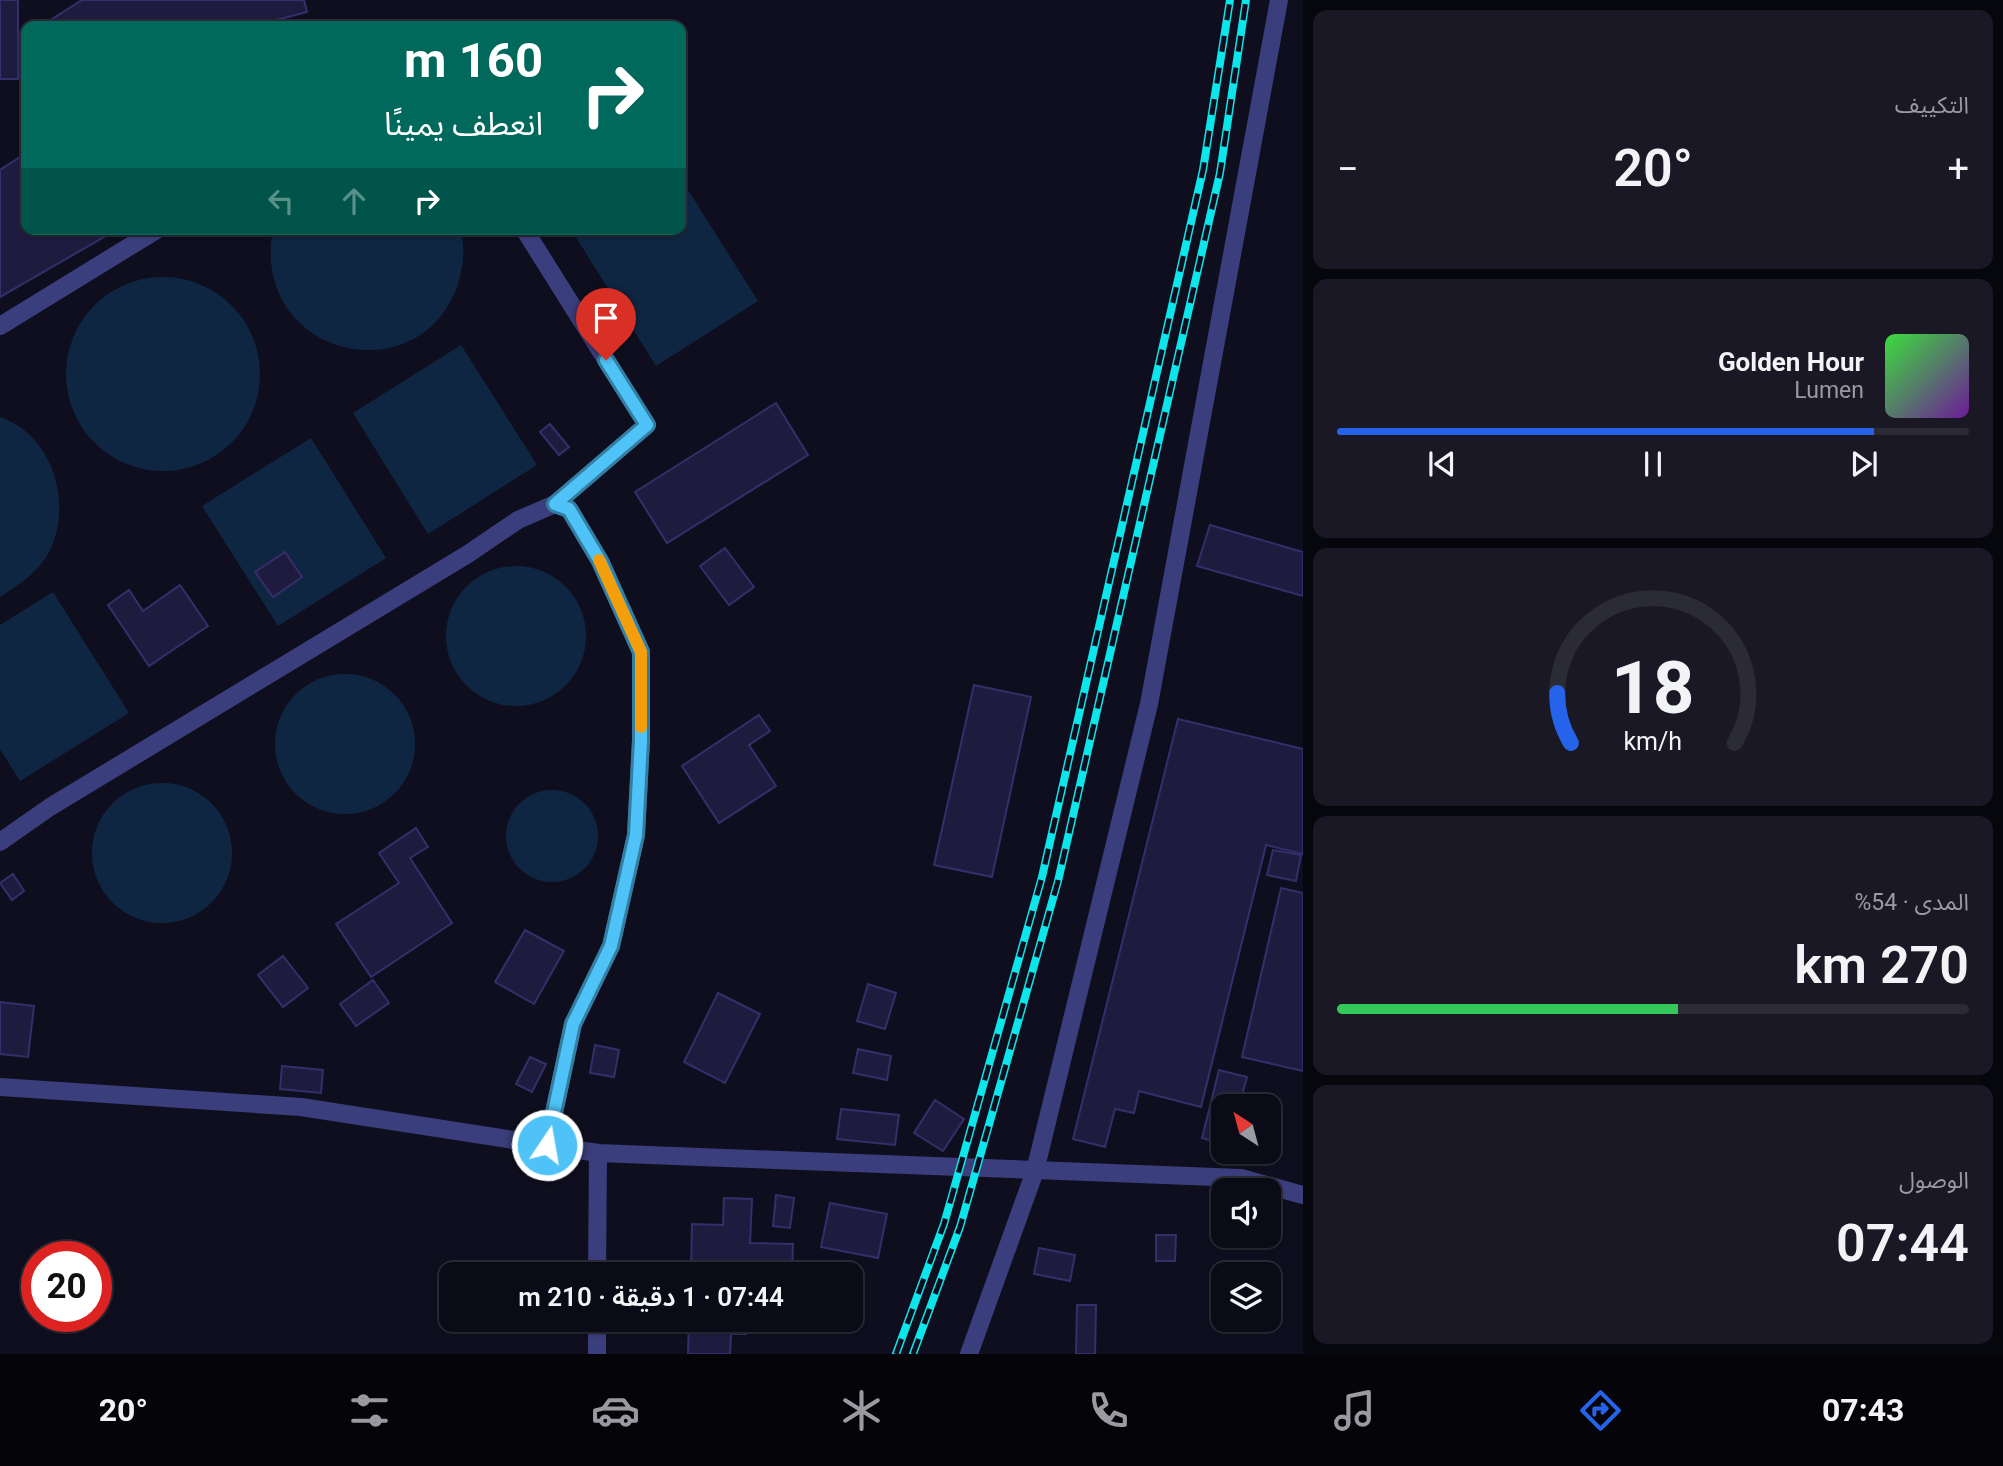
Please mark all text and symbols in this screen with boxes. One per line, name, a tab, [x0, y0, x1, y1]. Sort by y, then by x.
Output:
text: 160 m	[404, 32, 543, 89]
icon: right	[567, 49, 658, 140]
text: التكييف	[1895, 92, 1969, 119]
text: انعطف يمينًا	[384, 105, 543, 143]
text: 20°	[1613, 138, 1693, 199]
text: −	[1337, 147, 1359, 191]
text: +	[1947, 147, 1969, 191]
icon: left	[262, 182, 300, 220]
icon: ahead	[335, 182, 373, 220]
icon: right	[408, 182, 446, 220]
pin	[576, 288, 636, 360]
icon: arrive	[587, 299, 625, 337]
text: Golden Hour	[1718, 347, 1864, 377]
text: Lumen	[1794, 377, 1864, 404]
icon: previous	[1423, 445, 1461, 483]
icon: pause	[1634, 445, 1672, 483]
icon: next	[1845, 445, 1883, 483]
text: 18	[1611, 645, 1695, 731]
text: km/h	[1624, 727, 1682, 756]
text: المدى · 54%	[1854, 889, 1969, 916]
text: 270 km	[1794, 935, 1969, 996]
north arrow	[1211, 1094, 1281, 1164]
map controls	[1211, 1094, 1281, 1332]
position arrow	[510, 1108, 584, 1182]
text: الوصول	[1899, 1167, 1969, 1194]
button: sound	[1211, 1178, 1281, 1248]
text: 07:44	[1836, 1213, 1969, 1274]
speed limit sign: 20	[21, 1241, 112, 1332]
button: layers	[1211, 1262, 1281, 1332]
text: 07:44 · 1 دقيقة · 210 m	[518, 1282, 784, 1312]
icon: filters	[345, 1386, 394, 1435]
icon: car	[591, 1386, 640, 1435]
icon: climate	[837, 1386, 886, 1435]
icon: phone	[1084, 1386, 1133, 1435]
icon: music	[1330, 1386, 1379, 1435]
icon: directions	[1576, 1386, 1625, 1435]
text: 20°	[99, 1391, 148, 1429]
text: 07:43	[1822, 1391, 1904, 1429]

